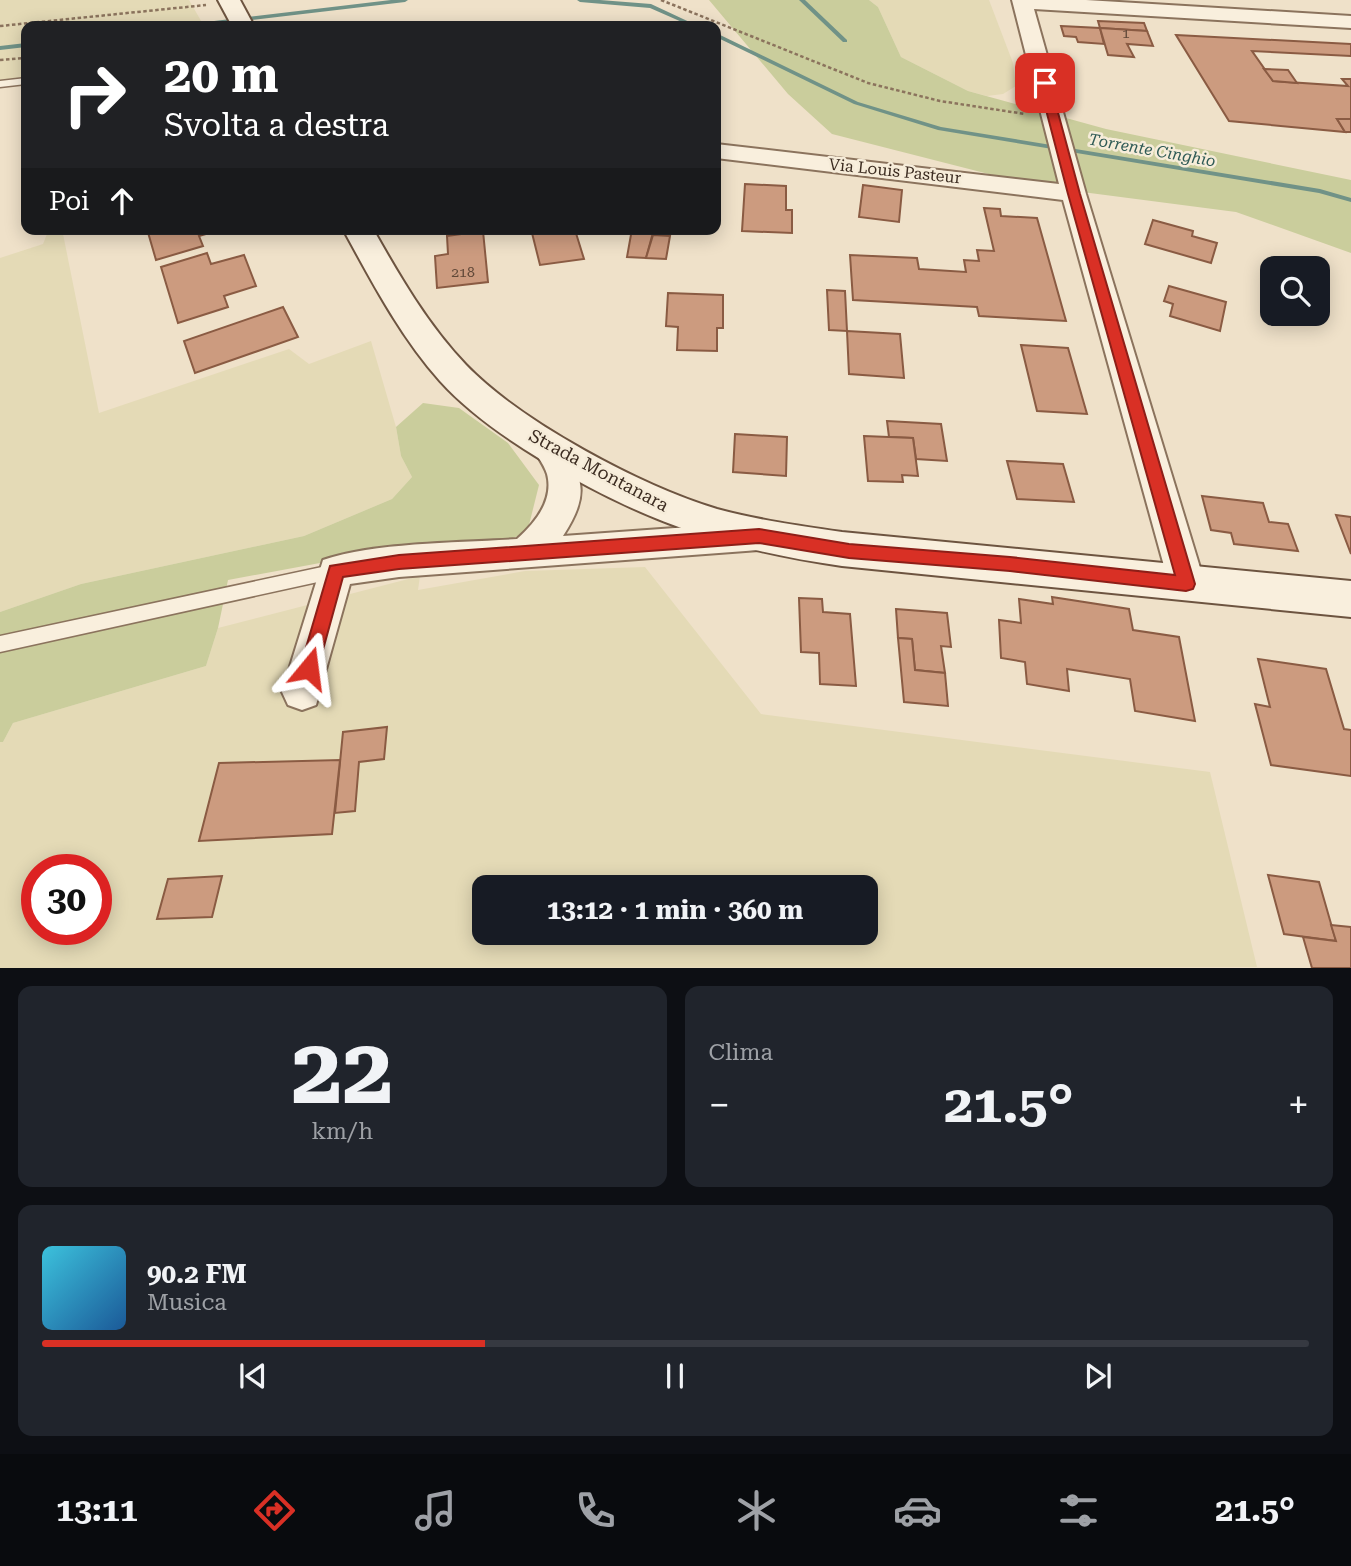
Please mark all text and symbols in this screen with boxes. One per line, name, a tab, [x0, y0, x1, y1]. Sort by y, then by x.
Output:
house number: 1	[1122, 25, 1130, 41]
text: 20 m	[164, 47, 279, 104]
icon: right	[49, 49, 140, 140]
pin	[1015, 53, 1075, 113]
icon: arrive	[1026, 64, 1064, 102]
text: Svolta a destra	[164, 106, 389, 144]
water label: Torrente Cinghio	[1087, 129, 1217, 171]
street label: Via Louis Pasteur	[828, 155, 963, 187]
icon: ahead	[103, 182, 141, 220]
text: Poi	[49, 186, 89, 216]
map controls	[1260, 256, 1330, 326]
button: search	[1260, 256, 1330, 326]
house number: 218	[451, 264, 475, 280]
street label: Strada Montanara	[526, 424, 672, 516]
position arrow	[272, 631, 346, 705]
speed limit sign: 30	[21, 854, 112, 945]
text: 13:12 · 1 min · 360 m	[547, 895, 803, 925]
text: 22	[291, 1019, 393, 1125]
text: Clima	[709, 1039, 773, 1066]
text: 21.5°	[944, 1074, 1074, 1135]
text: −	[709, 1083, 730, 1127]
text: +	[1288, 1083, 1309, 1127]
text: km/h	[311, 1118, 373, 1145]
text: 90.2 FM	[147, 1259, 247, 1289]
text: Musica	[147, 1289, 227, 1316]
icon: previous	[234, 1357, 272, 1395]
icon: pause	[656, 1357, 694, 1395]
icon: next	[1079, 1357, 1117, 1395]
icon: directions	[250, 1486, 299, 1535]
icon: music	[411, 1486, 460, 1535]
icon: phone	[571, 1486, 620, 1535]
icon: climate	[732, 1486, 781, 1535]
icon: car	[893, 1486, 942, 1535]
icon: filters	[1054, 1486, 1103, 1535]
text: 13:11	[56, 1491, 138, 1529]
text: 21.5°	[1215, 1491, 1295, 1529]

